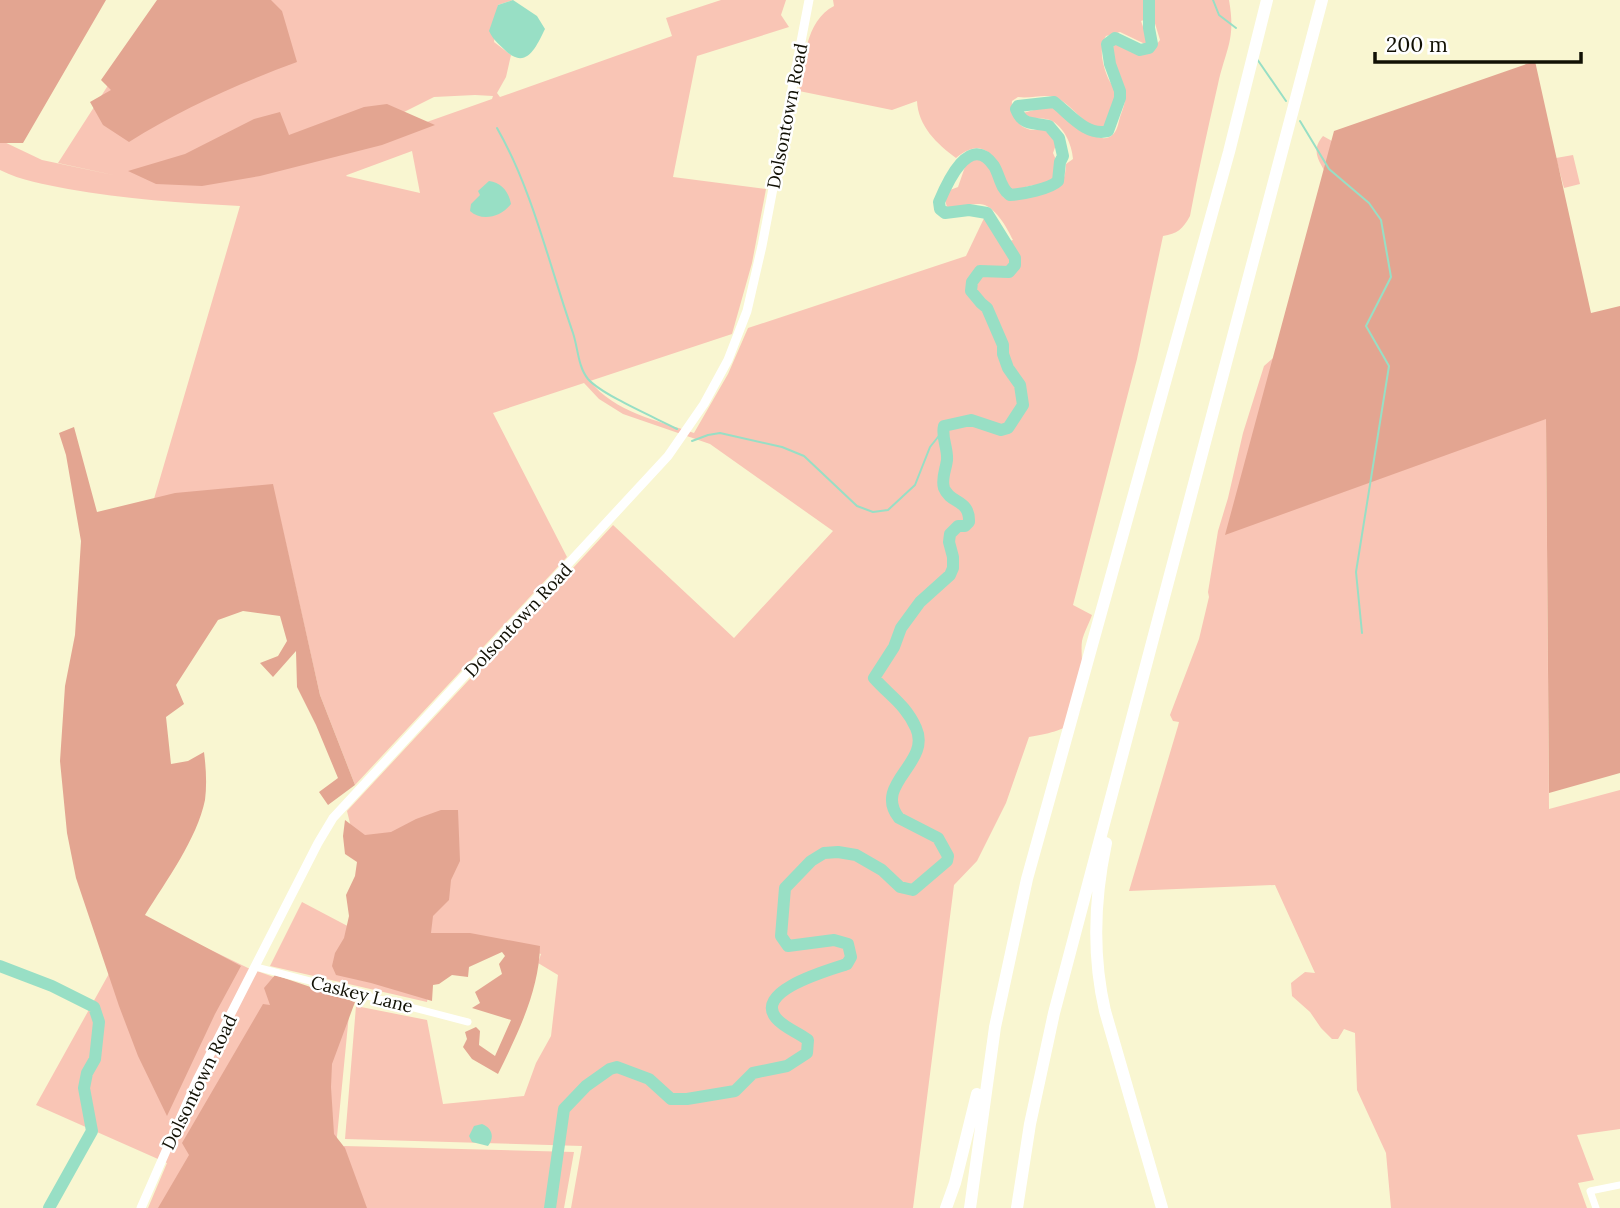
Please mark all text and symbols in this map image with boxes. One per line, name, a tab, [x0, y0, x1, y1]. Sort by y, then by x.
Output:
scale bar	[1375, 21, 1582, 65]
text: 200 m	[1386, 31, 1448, 58]
street label: Dolsontown Road	[762, 41, 812, 191]
street label: Dolsontown Road	[459, 558, 577, 682]
street label: Caskey Lane	[309, 970, 416, 1018]
street label: Dolsontown Road	[156, 1010, 242, 1153]

